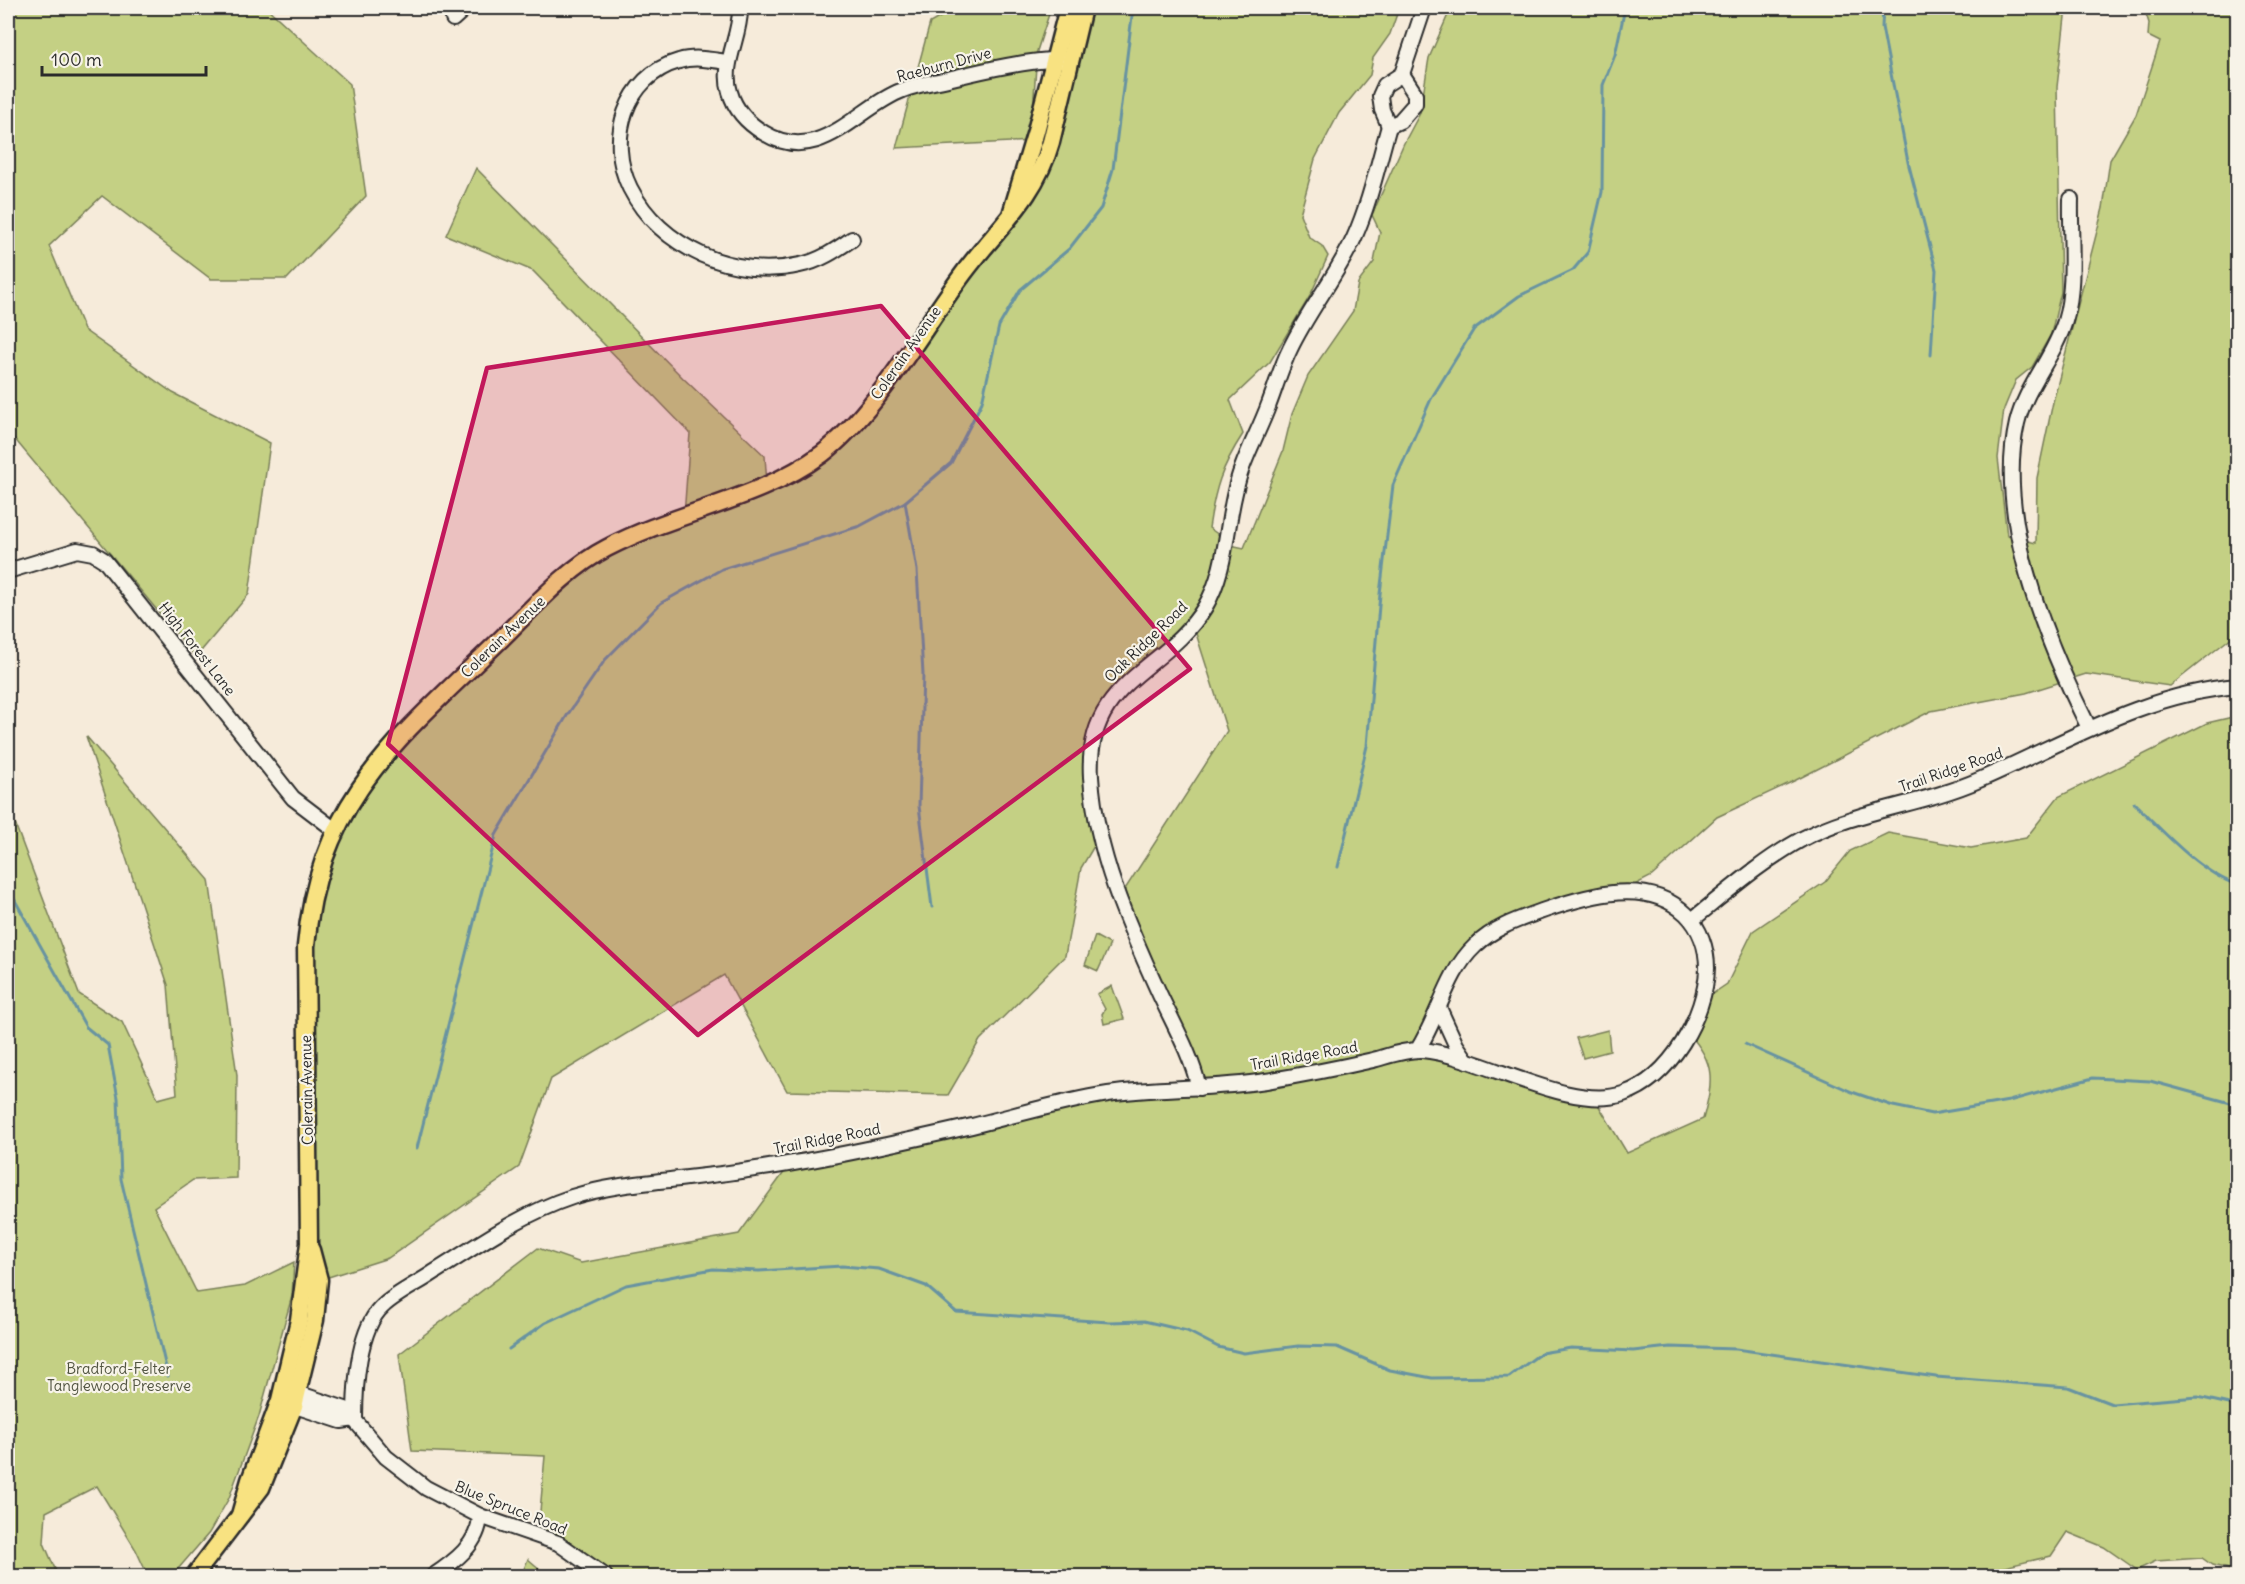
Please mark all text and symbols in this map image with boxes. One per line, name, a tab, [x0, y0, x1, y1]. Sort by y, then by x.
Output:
scale bar	[42, 39, 206, 77]
street label: Raeburn Drive	[895, 43, 993, 86]
text: 100 m	[51, 48, 102, 71]
street label: Colerain Avenue	[866, 302, 945, 403]
street label: Colerain Avenue	[456, 592, 549, 682]
street label: Oak Ridge Road	[1100, 597, 1191, 686]
street label: High Forest Lane	[155, 598, 240, 699]
street label: Trail Ridge Road	[1896, 743, 2005, 796]
street label: Colerain Avenue	[296, 1035, 317, 1145]
street label: Trail Ridge Road	[1249, 1037, 1359, 1074]
street label: Trail Ridge Road	[772, 1119, 882, 1158]
park label: Bradford-Felter Tanglewood Preserve	[47, 1359, 191, 1395]
street label: Blue Spruce Road	[452, 1476, 570, 1539]

